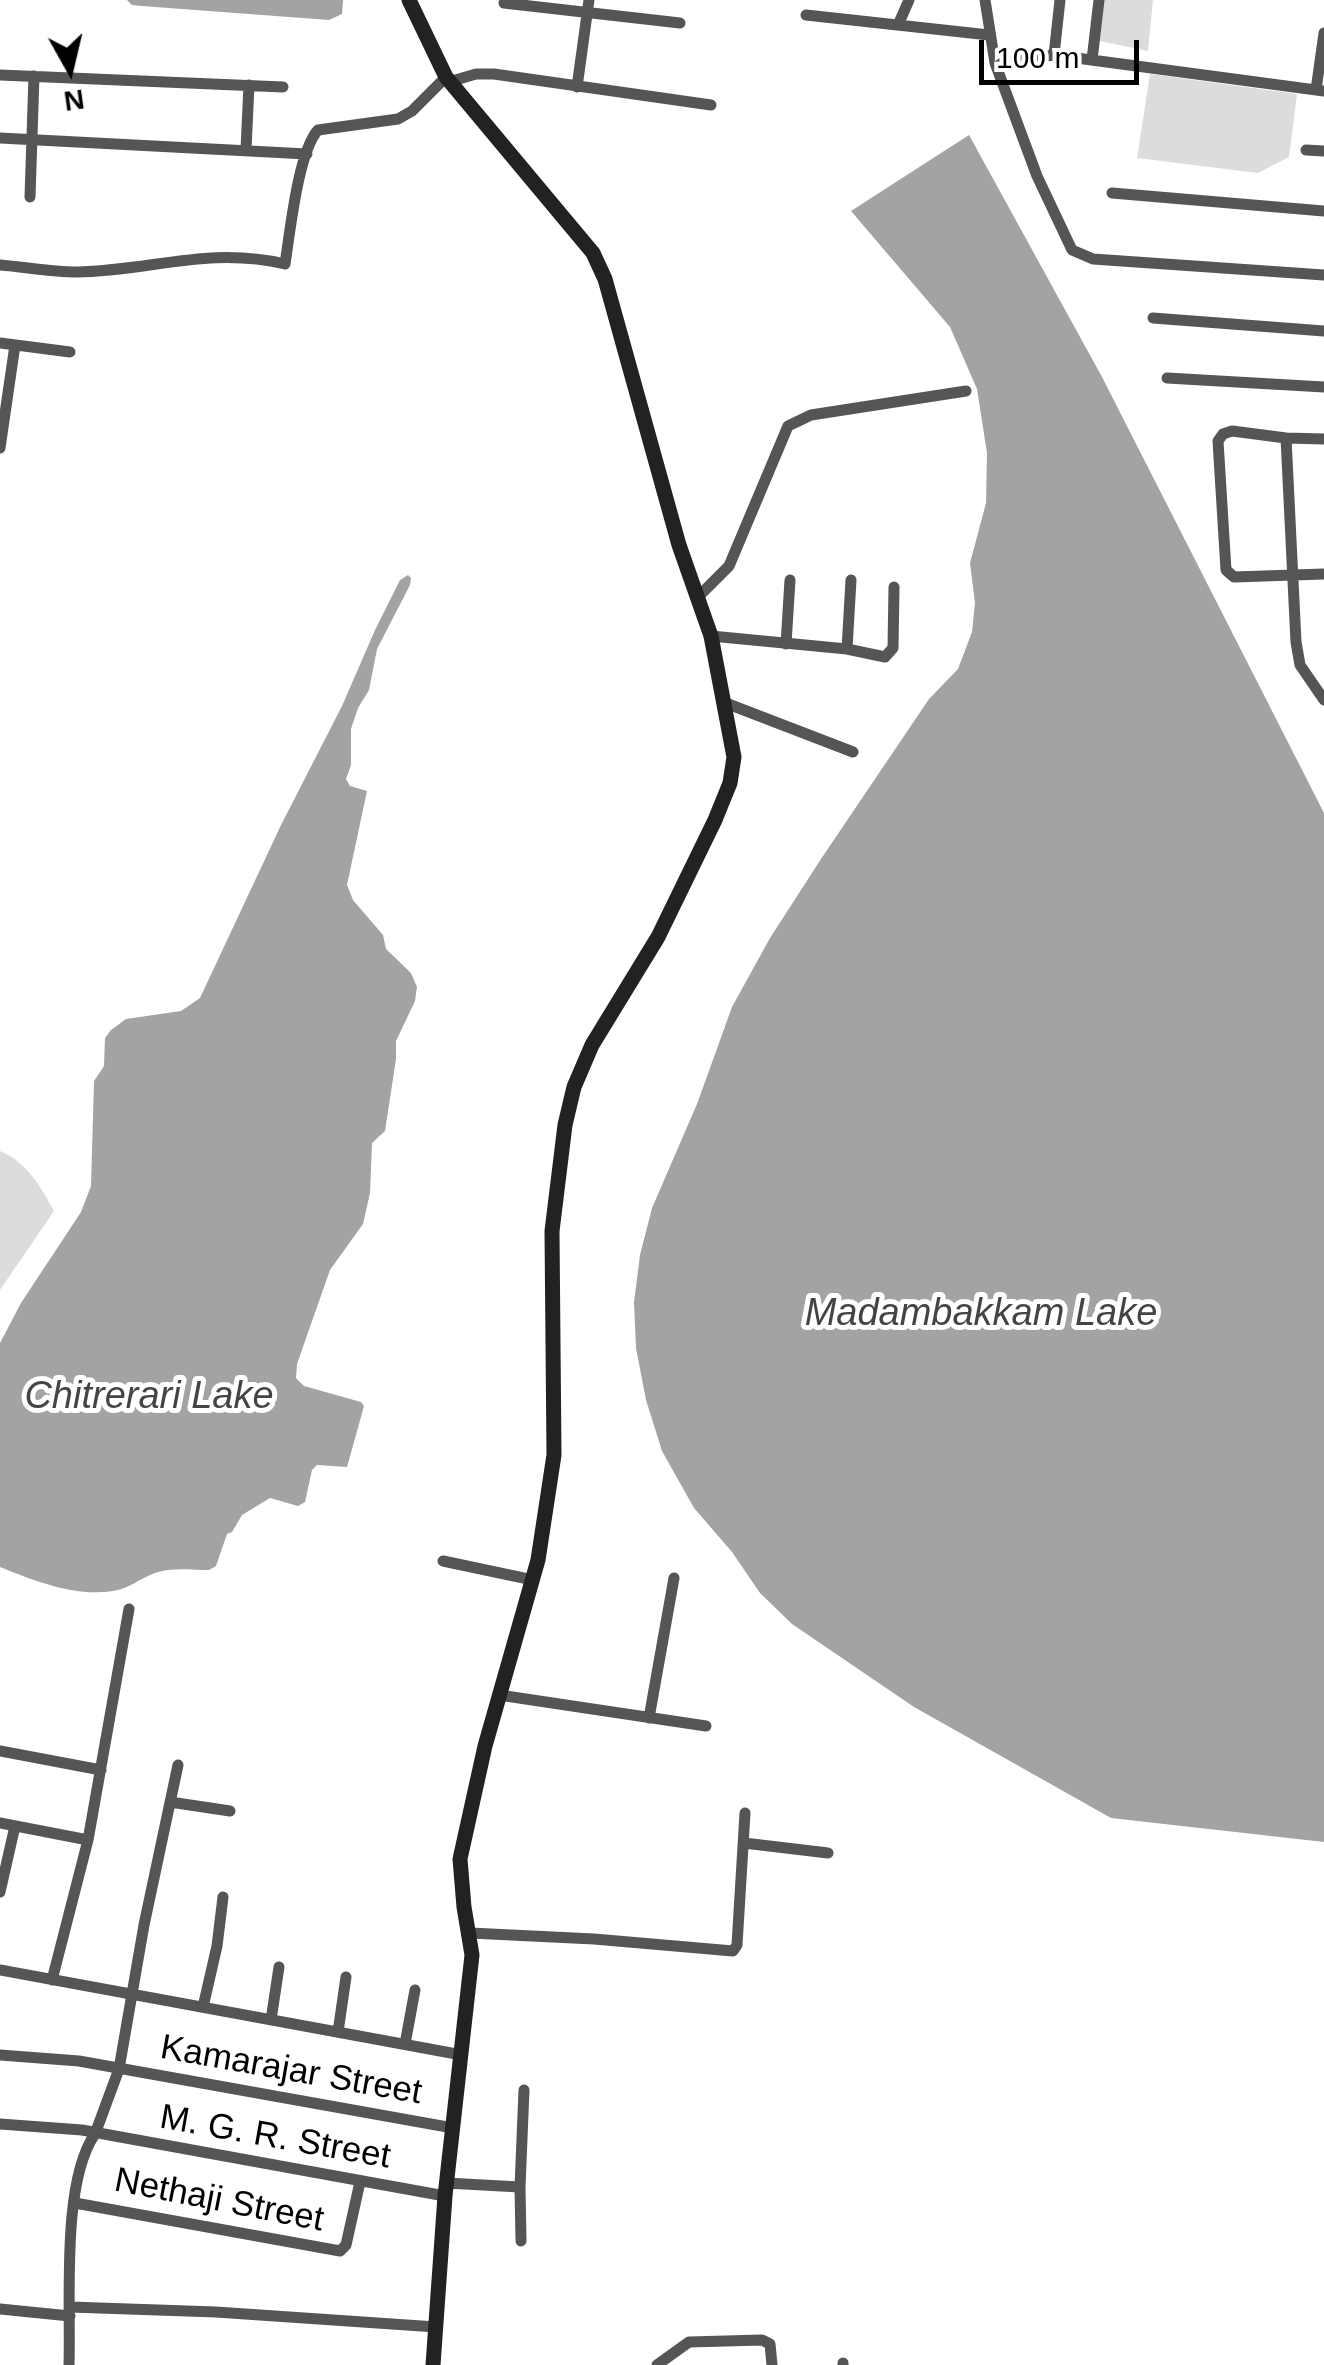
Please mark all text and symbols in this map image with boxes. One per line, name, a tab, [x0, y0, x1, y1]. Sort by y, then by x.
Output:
north arrow	[20, 20, 120, 120]
scale bar	[984, 20, 1144, 82]
text: 100 m	[996, 41, 1079, 74]
text: N	[62, 83, 86, 117]
water label: Madambakkam Lake	[805, 1291, 1157, 1337]
water label: Chitrerari Lake	[24, 1374, 274, 1420]
street label: Kamarajar Street	[157, 2027, 425, 2115]
street label: M. G. R. Street	[156, 2097, 394, 2179]
street label: Nethaji Street	[111, 2160, 327, 2242]

